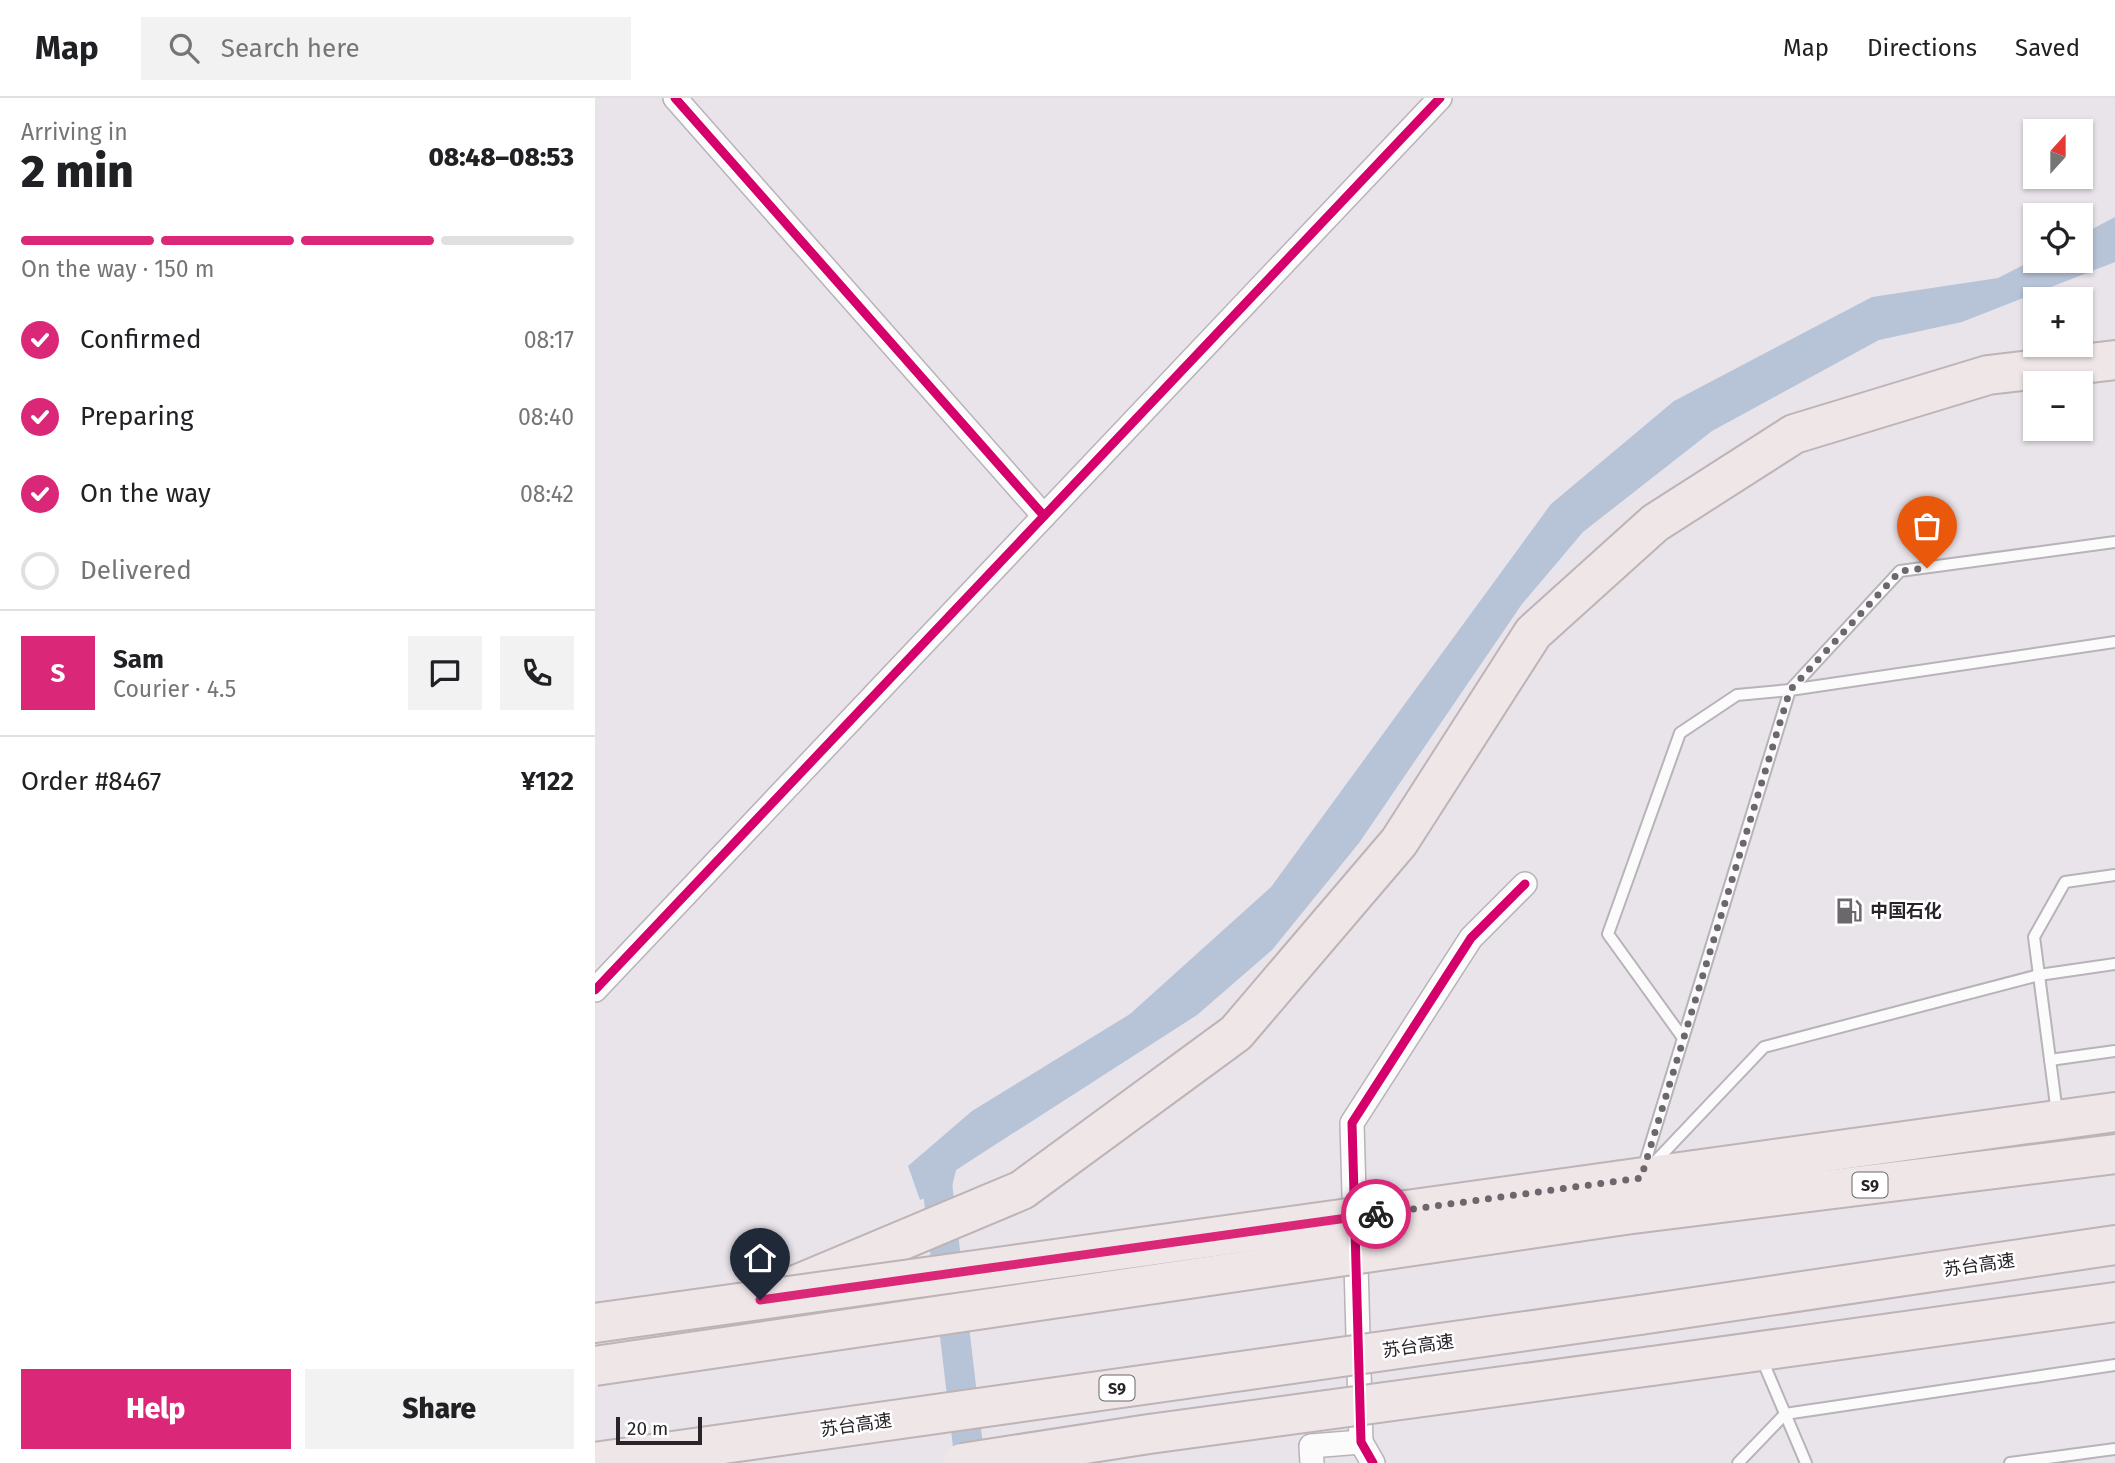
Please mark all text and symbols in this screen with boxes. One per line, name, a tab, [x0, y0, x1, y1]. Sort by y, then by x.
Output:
search box	[141, 17, 631, 80]
text: Map	[35, 28, 99, 68]
icon: search	[165, 29, 203, 67]
text: Search here	[221, 33, 360, 64]
text: Map	[1783, 34, 1829, 62]
text: Directions	[1867, 34, 1977, 62]
text: Saved	[2015, 34, 2080, 62]
text: Arriving in	[21, 118, 128, 146]
north arrow	[2023, 119, 2093, 189]
map controls	[2023, 119, 2093, 441]
text: 08:48–08:53	[428, 142, 574, 173]
text: 2 min	[21, 144, 134, 199]
button: locate	[2023, 203, 2093, 273]
text: On the way · 150 m	[21, 255, 214, 283]
button: +	[2023, 287, 2093, 357]
icon: check	[21, 321, 59, 359]
text: Confirmed	[80, 324, 201, 355]
text: 08:17	[524, 326, 574, 354]
button: −	[2023, 371, 2093, 441]
icon: check	[21, 398, 59, 436]
text: Preparing	[80, 401, 193, 432]
text: 08:40	[518, 403, 574, 431]
icon: check	[21, 475, 59, 513]
text: On the way	[80, 478, 211, 509]
text: 08:42	[520, 480, 574, 508]
pin	[1897, 496, 1957, 568]
icon: bag	[1908, 507, 1946, 545]
text: Delivered	[80, 555, 192, 586]
button: chat	[408, 636, 482, 710]
button: phone	[500, 636, 574, 710]
text: Sam	[113, 644, 164, 675]
text: S	[51, 658, 65, 689]
text: Courier · 4.5	[113, 675, 236, 703]
text: Order #8467	[21, 766, 161, 797]
text: ¥122	[521, 766, 574, 797]
fuel station icon: 中国石化	[1834, 896, 1864, 926]
place label: 中国石化	[1870, 900, 1942, 922]
road number: S9	[1853, 1172, 1887, 1198]
courier	[1341, 1179, 1411, 1249]
icon: bike	[1357, 1195, 1395, 1233]
pin	[730, 1228, 790, 1300]
icon: home	[741, 1239, 779, 1277]
street label: 苏台高速	[1942, 1249, 2016, 1281]
street label: 苏台高速	[1381, 1330, 1455, 1362]
button: Help	[21, 1369, 291, 1449]
button: Share	[305, 1369, 574, 1449]
road number: S9	[1099, 1376, 1135, 1400]
street label: 苏台高速	[819, 1409, 893, 1441]
scale bar	[616, 1414, 702, 1446]
text: 20 m	[627, 1417, 668, 1440]

